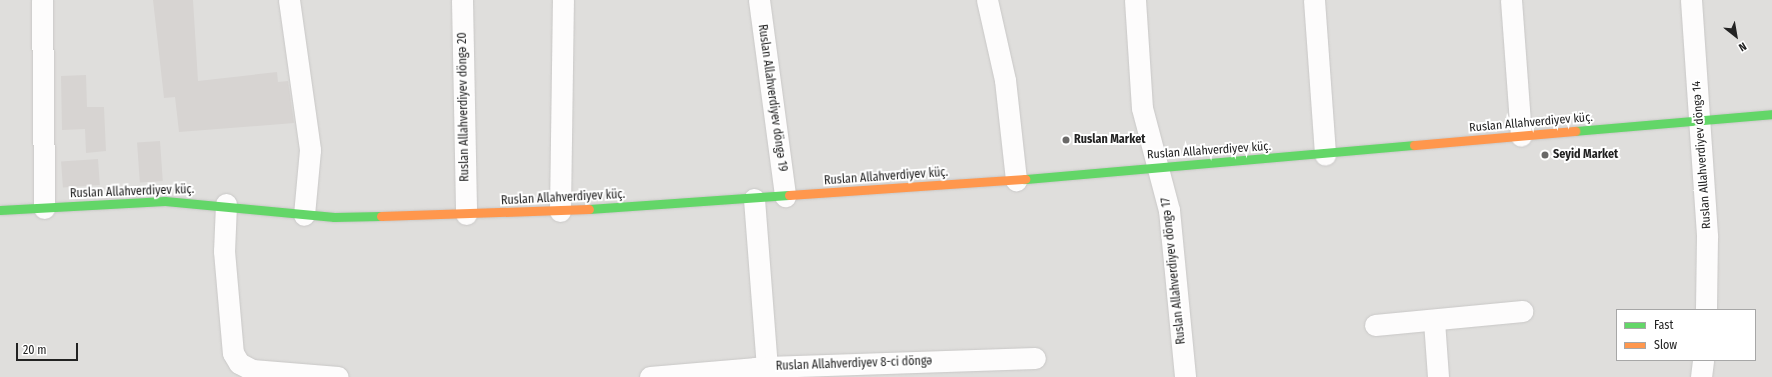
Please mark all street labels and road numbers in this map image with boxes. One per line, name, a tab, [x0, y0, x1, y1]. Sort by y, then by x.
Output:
street label: Ruslan Allahverdiyev döngə 19	[755, 23, 789, 173]
street label: Ruslan Allahverdiyev döngə 20	[455, 32, 473, 182]
street label: Ruslan Allahverdiyev döngə 14	[1690, 80, 1714, 230]
street label: Ruslan Allahverdiyev küç.	[1468, 110, 1594, 136]
street label: Ruslan Allahverdiyev küç.	[1147, 139, 1271, 163]
street label: Ruslan Allahverdiyev küç.	[824, 165, 948, 189]
street label: Ruslan Allahverdiyev küç.	[70, 183, 194, 201]
street label: Ruslan Allahverdiyev küç.	[501, 188, 625, 208]
street label: Ruslan Allahverdiyev döngə 17	[1159, 197, 1189, 345]
street label: Ruslan Allahverdiyev 8-ci döngə	[776, 354, 932, 374]

